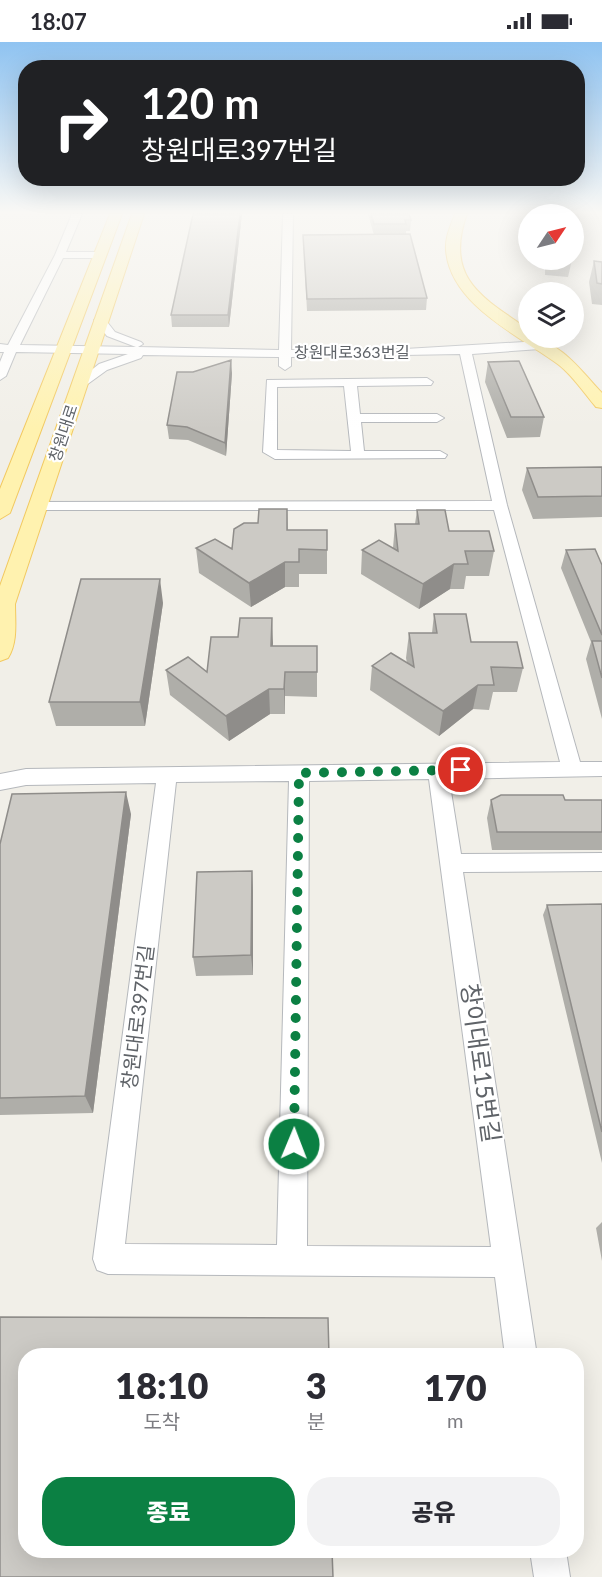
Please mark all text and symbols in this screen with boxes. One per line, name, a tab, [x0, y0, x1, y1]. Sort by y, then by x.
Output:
text: 18:07	[30, 8, 87, 35]
text: 120 m	[141, 78, 259, 128]
icon: right	[42, 84, 120, 162]
text: 창원대로397번길	[141, 133, 337, 166]
north arrow	[518, 204, 584, 270]
map controls	[518, 204, 584, 348]
button: layers	[518, 282, 584, 348]
street label: 창원대로363번길	[294, 342, 410, 361]
street label: 창원대로	[44, 402, 81, 464]
pin	[435, 744, 486, 795]
icon: arrive	[444, 753, 477, 786]
street label: 창원대로397번길	[116, 943, 158, 1090]
street label: 창이대로15번길	[456, 981, 507, 1144]
position arrow	[262, 1112, 326, 1176]
text: 18:10	[115, 1363, 208, 1407]
text: 3	[306, 1363, 327, 1407]
text: 170	[424, 1365, 487, 1409]
text: m	[447, 1408, 464, 1432]
text: 도착	[143, 1409, 180, 1433]
text: 분	[307, 1409, 325, 1433]
button: 종료	[42, 1477, 295, 1546]
button: 공유	[307, 1477, 560, 1546]

